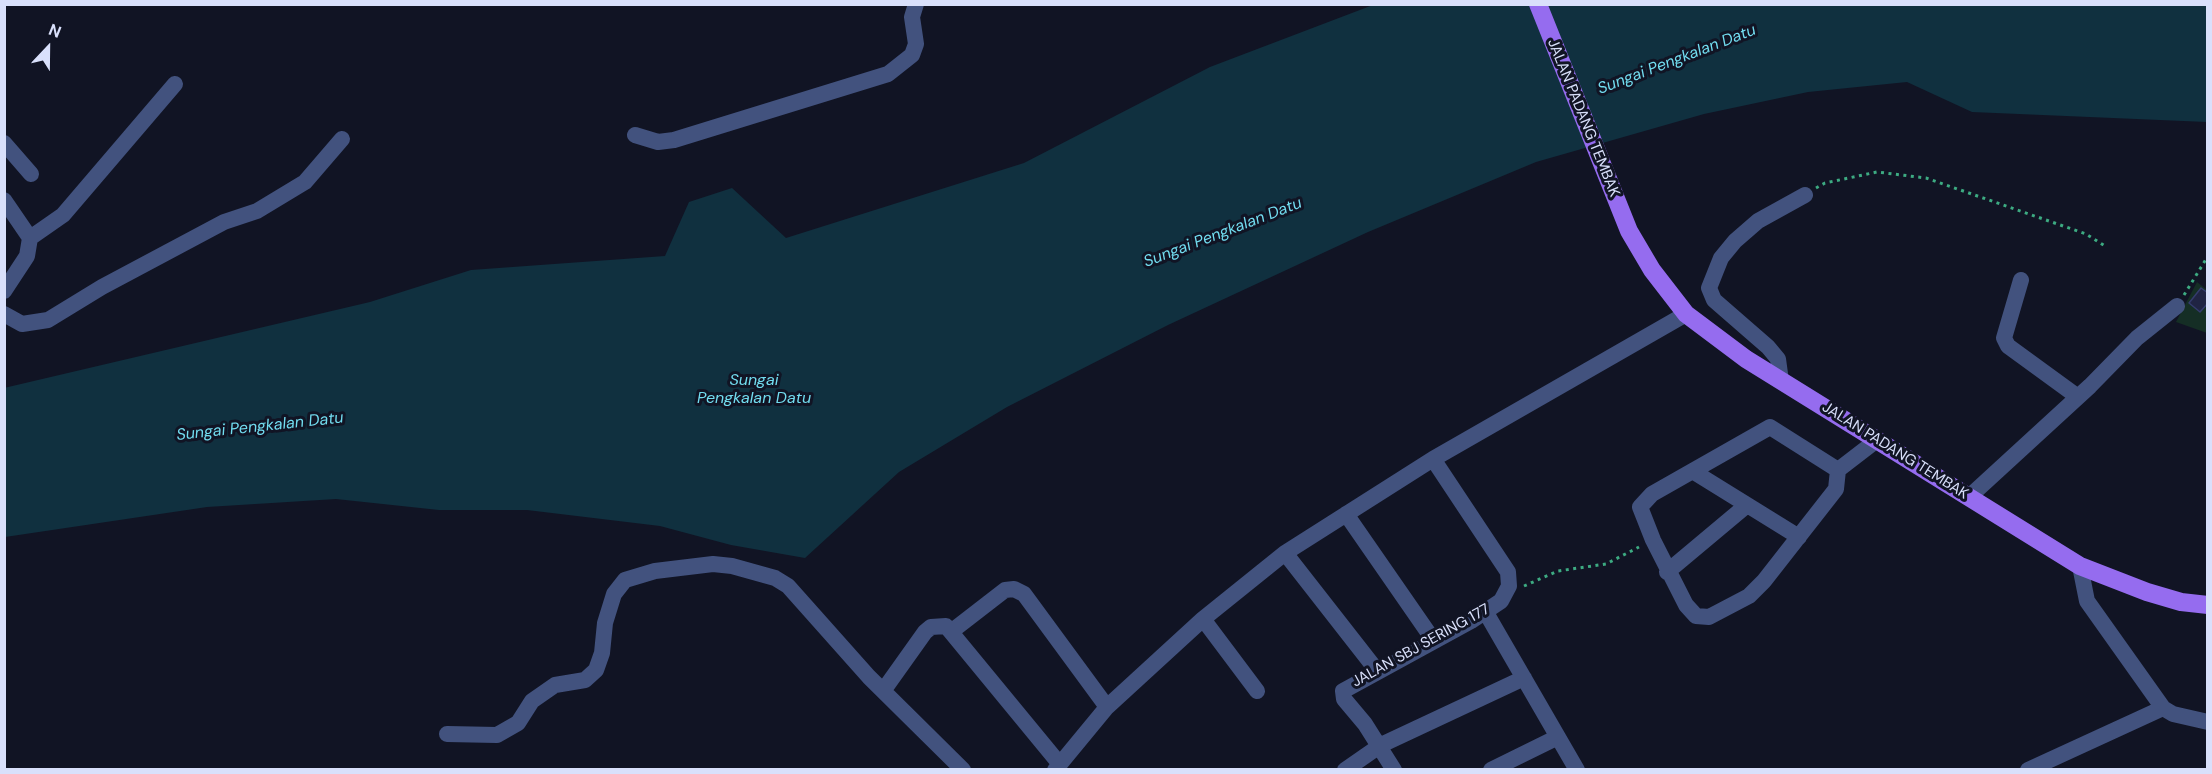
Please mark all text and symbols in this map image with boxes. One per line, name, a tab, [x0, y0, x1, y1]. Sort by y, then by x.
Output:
north arrow	[18, 18, 78, 78]
text: N	[46, 19, 64, 43]
water label: Sungai Pengkalan Datu	[1595, 21, 1759, 99]
street label: JALAN PADANG TEMBAK	[1543, 36, 1623, 200]
water label: Sungai Pengkalan Datu	[1141, 194, 1305, 272]
water label: Sungai Pengkalan Datu	[697, 371, 811, 409]
street label: JALAN PADANG TEMBAK	[1819, 399, 1971, 503]
water label: Sungai Pengkalan Datu	[175, 409, 345, 445]
street label: JALAN SBJ SERING 177	[1349, 601, 1493, 691]

